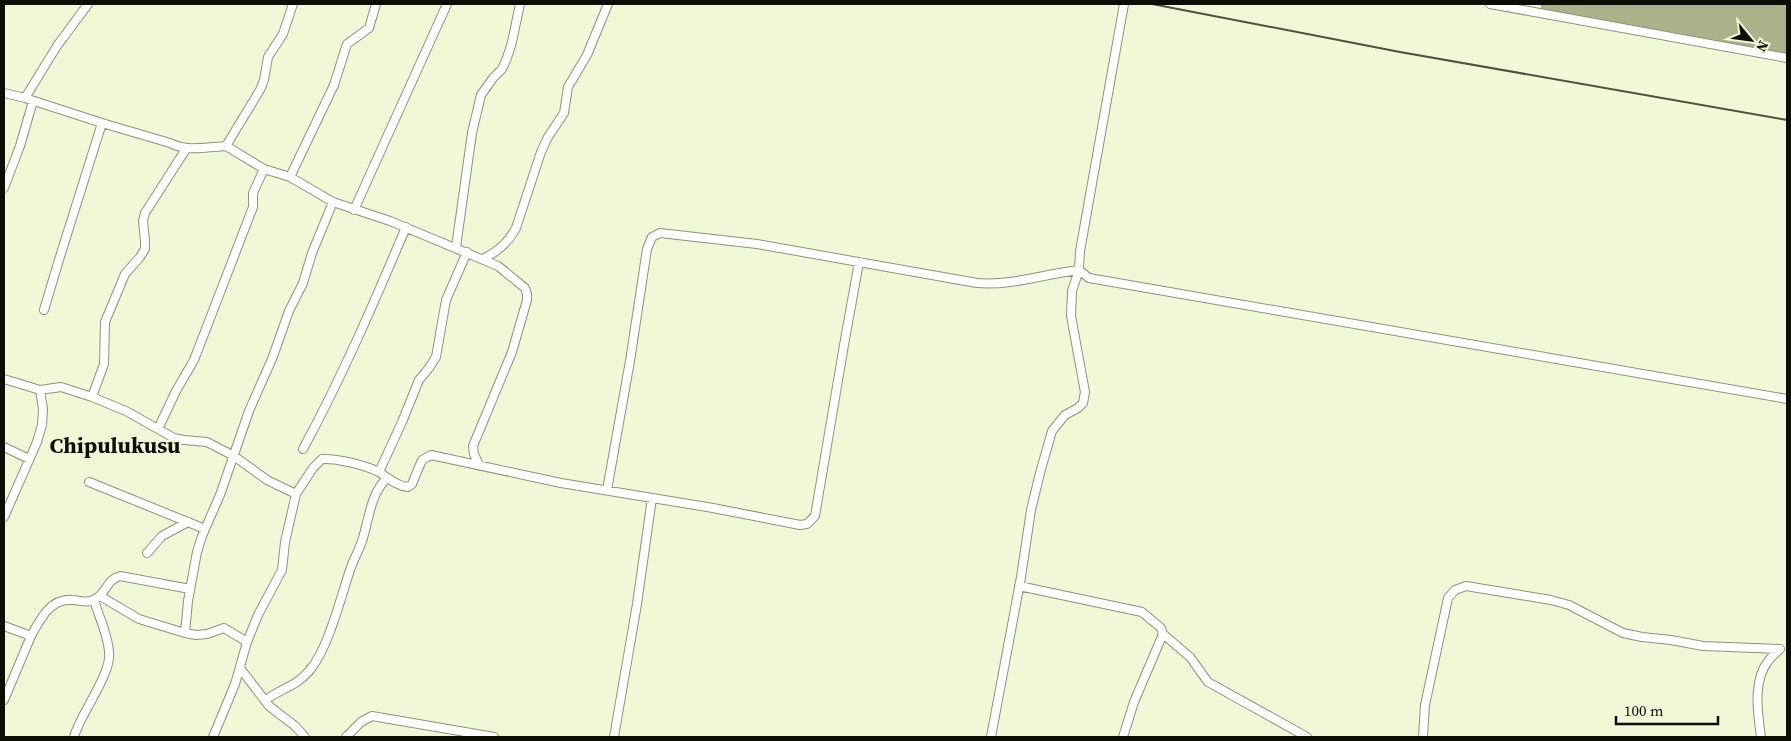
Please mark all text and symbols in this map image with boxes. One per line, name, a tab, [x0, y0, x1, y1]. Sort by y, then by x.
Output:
north arrow	[1726, 15, 1776, 65]
text: N	[1751, 37, 1774, 56]
district label: Chipulukusu	[50, 430, 180, 460]
scale bar	[1616, 694, 1718, 726]
text: 100 m	[1624, 700, 1664, 721]

